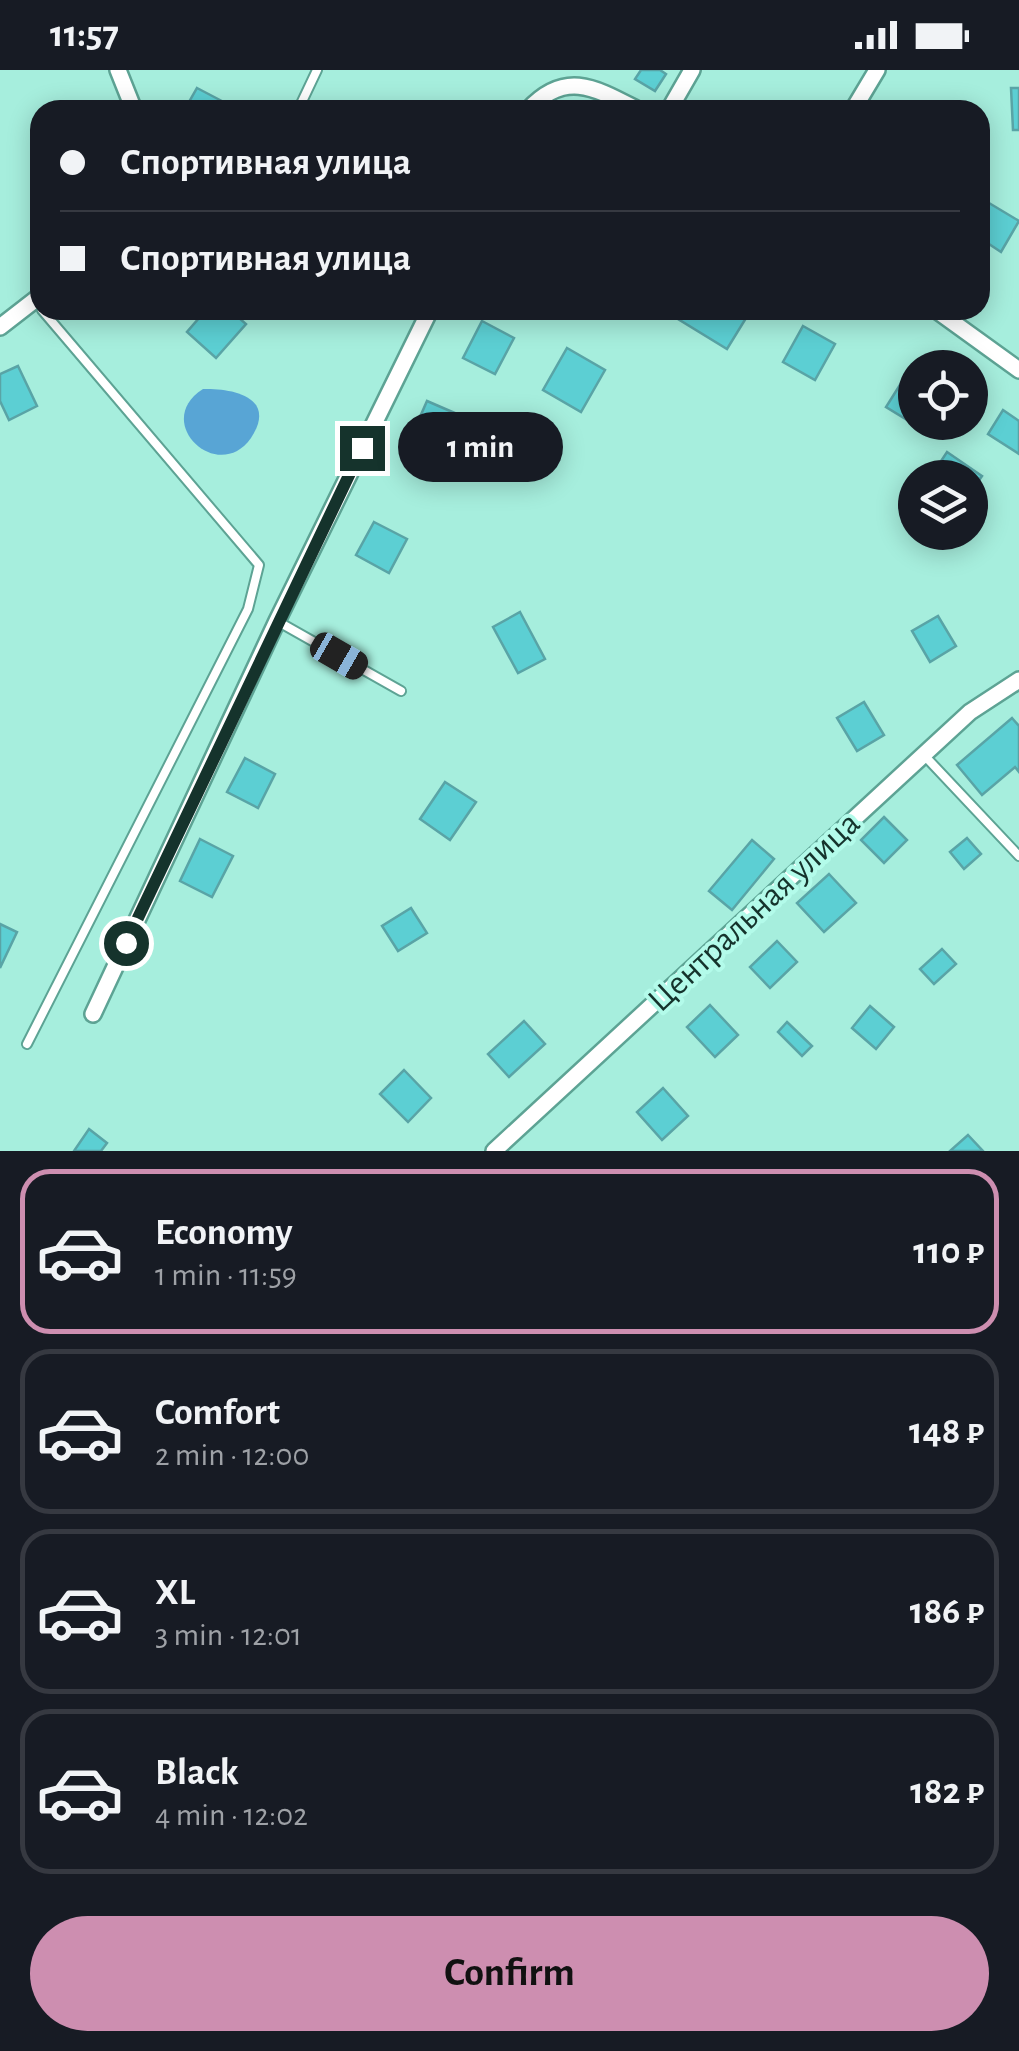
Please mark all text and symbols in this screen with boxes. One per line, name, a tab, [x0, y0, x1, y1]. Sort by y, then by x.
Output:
text: 11:57	[50, 16, 119, 54]
text: Спортивная улица	[120, 144, 411, 182]
text: Спортивная улица	[120, 240, 411, 278]
map controls	[898, 350, 988, 550]
button: locate	[898, 350, 988, 440]
callout: 1 min	[397, 413, 562, 483]
route end	[340, 426, 385, 471]
text: 1 min	[447, 431, 514, 463]
button: layers	[898, 460, 988, 550]
car	[306, 628, 372, 684]
street label: Центральная улица	[641, 805, 867, 1019]
route start	[104, 921, 149, 966]
icon: car	[35, 1207, 125, 1297]
text: Economy	[155, 1214, 293, 1252]
text: 110 ₽	[913, 1233, 984, 1271]
text: 1 min · 11:59	[155, 1259, 297, 1291]
icon: car	[35, 1387, 125, 1477]
text: Comfort	[155, 1394, 280, 1432]
text: 148 ₽	[909, 1413, 984, 1451]
text: 2 min · 12:00	[155, 1439, 309, 1471]
icon: car	[35, 1567, 125, 1657]
text: XL	[155, 1574, 195, 1612]
text: 186 ₽	[910, 1593, 984, 1631]
text: 3 min · 12:01	[155, 1619, 302, 1651]
icon: car	[35, 1747, 125, 1837]
text: Black	[155, 1754, 239, 1792]
text: 182 ₽	[910, 1773, 984, 1811]
text: 4 min · 12:02	[155, 1799, 308, 1831]
button: Confirm	[30, 1916, 989, 2031]

